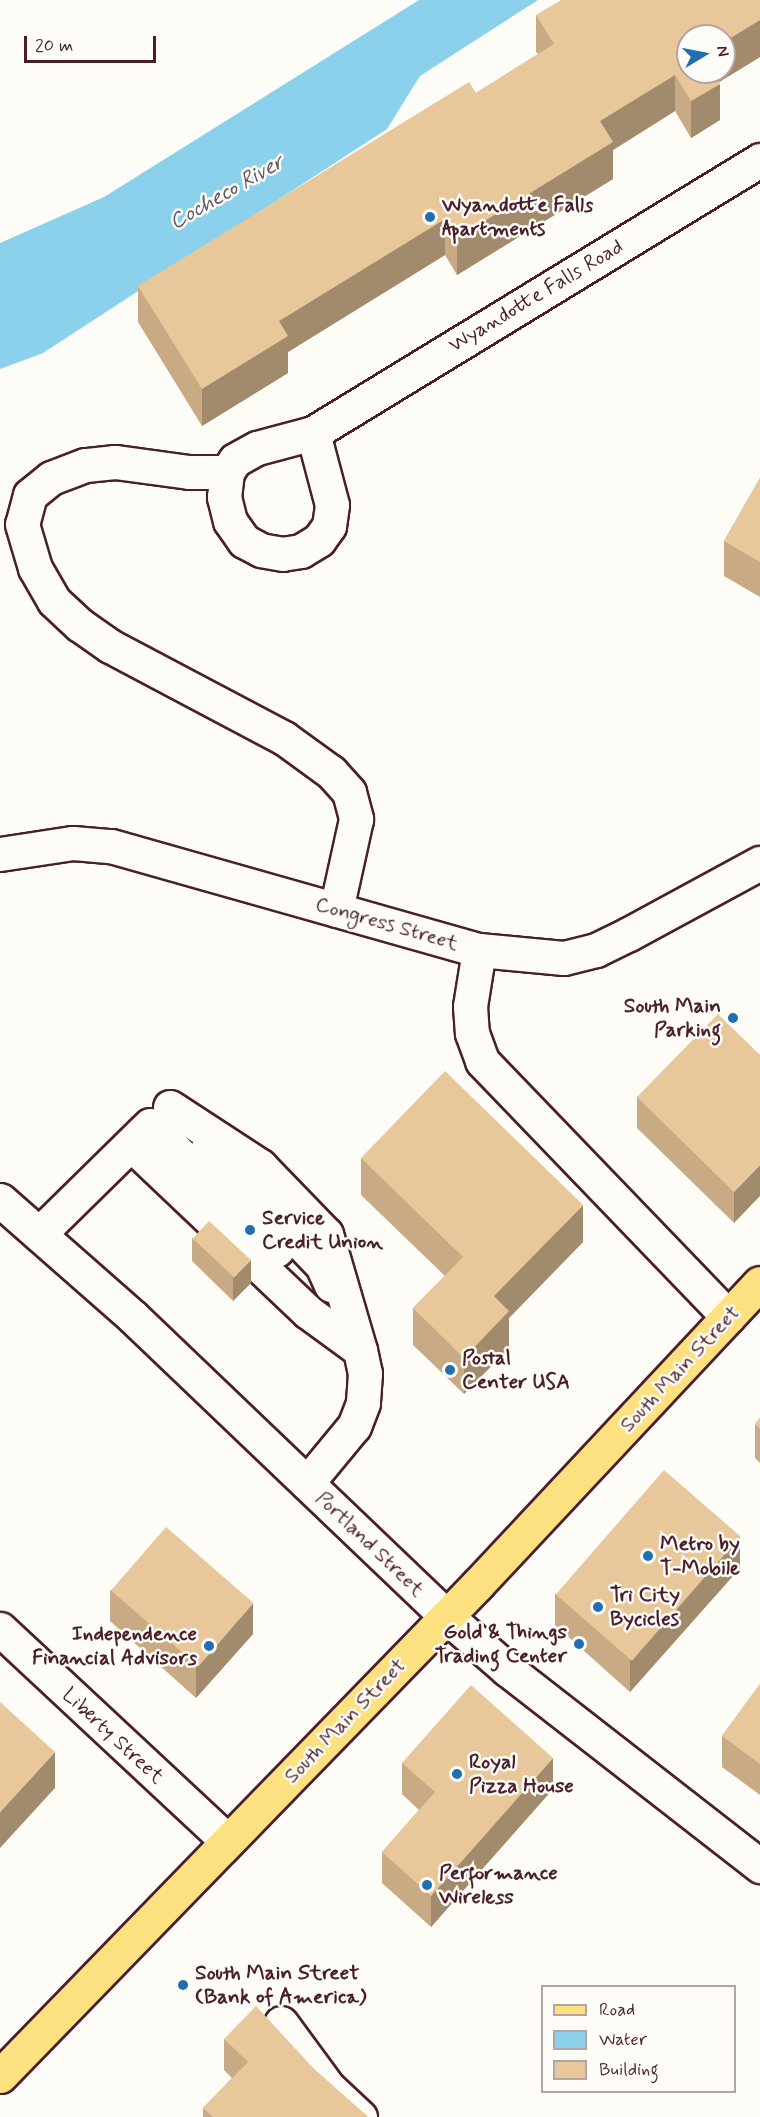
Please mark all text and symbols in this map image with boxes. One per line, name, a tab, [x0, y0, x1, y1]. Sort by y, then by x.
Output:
scale bar	[27, 24, 159, 62]
north arrow	[676, 24, 736, 84]
text: 20 m	[35, 34, 73, 58]
text: N	[711, 44, 734, 58]
water label: Cocheco River	[164, 149, 290, 237]
place label: Wyandotte Falls Apartments	[442, 192, 593, 242]
marker: Wyandotte Falls Apartments	[423, 210, 437, 224]
street label: Wyandotte Falls Road	[444, 234, 628, 358]
street label: Congress Street	[313, 892, 461, 956]
place label: South Main Parking	[624, 993, 721, 1043]
marker: South Main Parking	[726, 1011, 740, 1025]
place label: Service Credit Union	[262, 1205, 378, 1255]
marker: Service Credit Union	[243, 1223, 257, 1237]
street label: South Main Street	[615, 1301, 745, 1437]
place label: Postal Center USA	[462, 1345, 571, 1395]
marker: Postal Center USA	[443, 1363, 457, 1377]
street label: Portland Street	[310, 1486, 430, 1602]
place label: Metro by T-Mobile	[660, 1531, 740, 1581]
marker: Metro by T-Mobile	[641, 1549, 655, 1563]
place label: Tri City Bycicles	[610, 1582, 679, 1632]
marker: Tri City Bycicles	[591, 1600, 605, 1614]
place label: Gold & Things Trading Center	[431, 1619, 567, 1669]
place label: Independence Financial Advisors	[35, 1621, 197, 1671]
marker: Gold & Things Trading Center	[572, 1637, 586, 1651]
marker: Independence Financial Advisors	[202, 1639, 216, 1653]
street label: South Main Street	[279, 1654, 411, 1788]
street label: Liberty Street	[57, 1682, 169, 1790]
place label: Royal Pizza House	[469, 1749, 573, 1799]
marker: Royal Pizza House	[450, 1767, 464, 1781]
place label: Performance Wireless	[439, 1860, 558, 1910]
marker: Performance Wireless	[420, 1878, 434, 1892]
place label: South Main Street (Bank of America)	[195, 1960, 360, 2010]
marker: South Main Street (Bank of America)	[176, 1978, 190, 1992]
legend	[541, 1985, 736, 2093]
text: Road	[599, 1998, 635, 2022]
text: Water	[599, 2028, 647, 2052]
text: Building	[599, 2058, 659, 2082]

